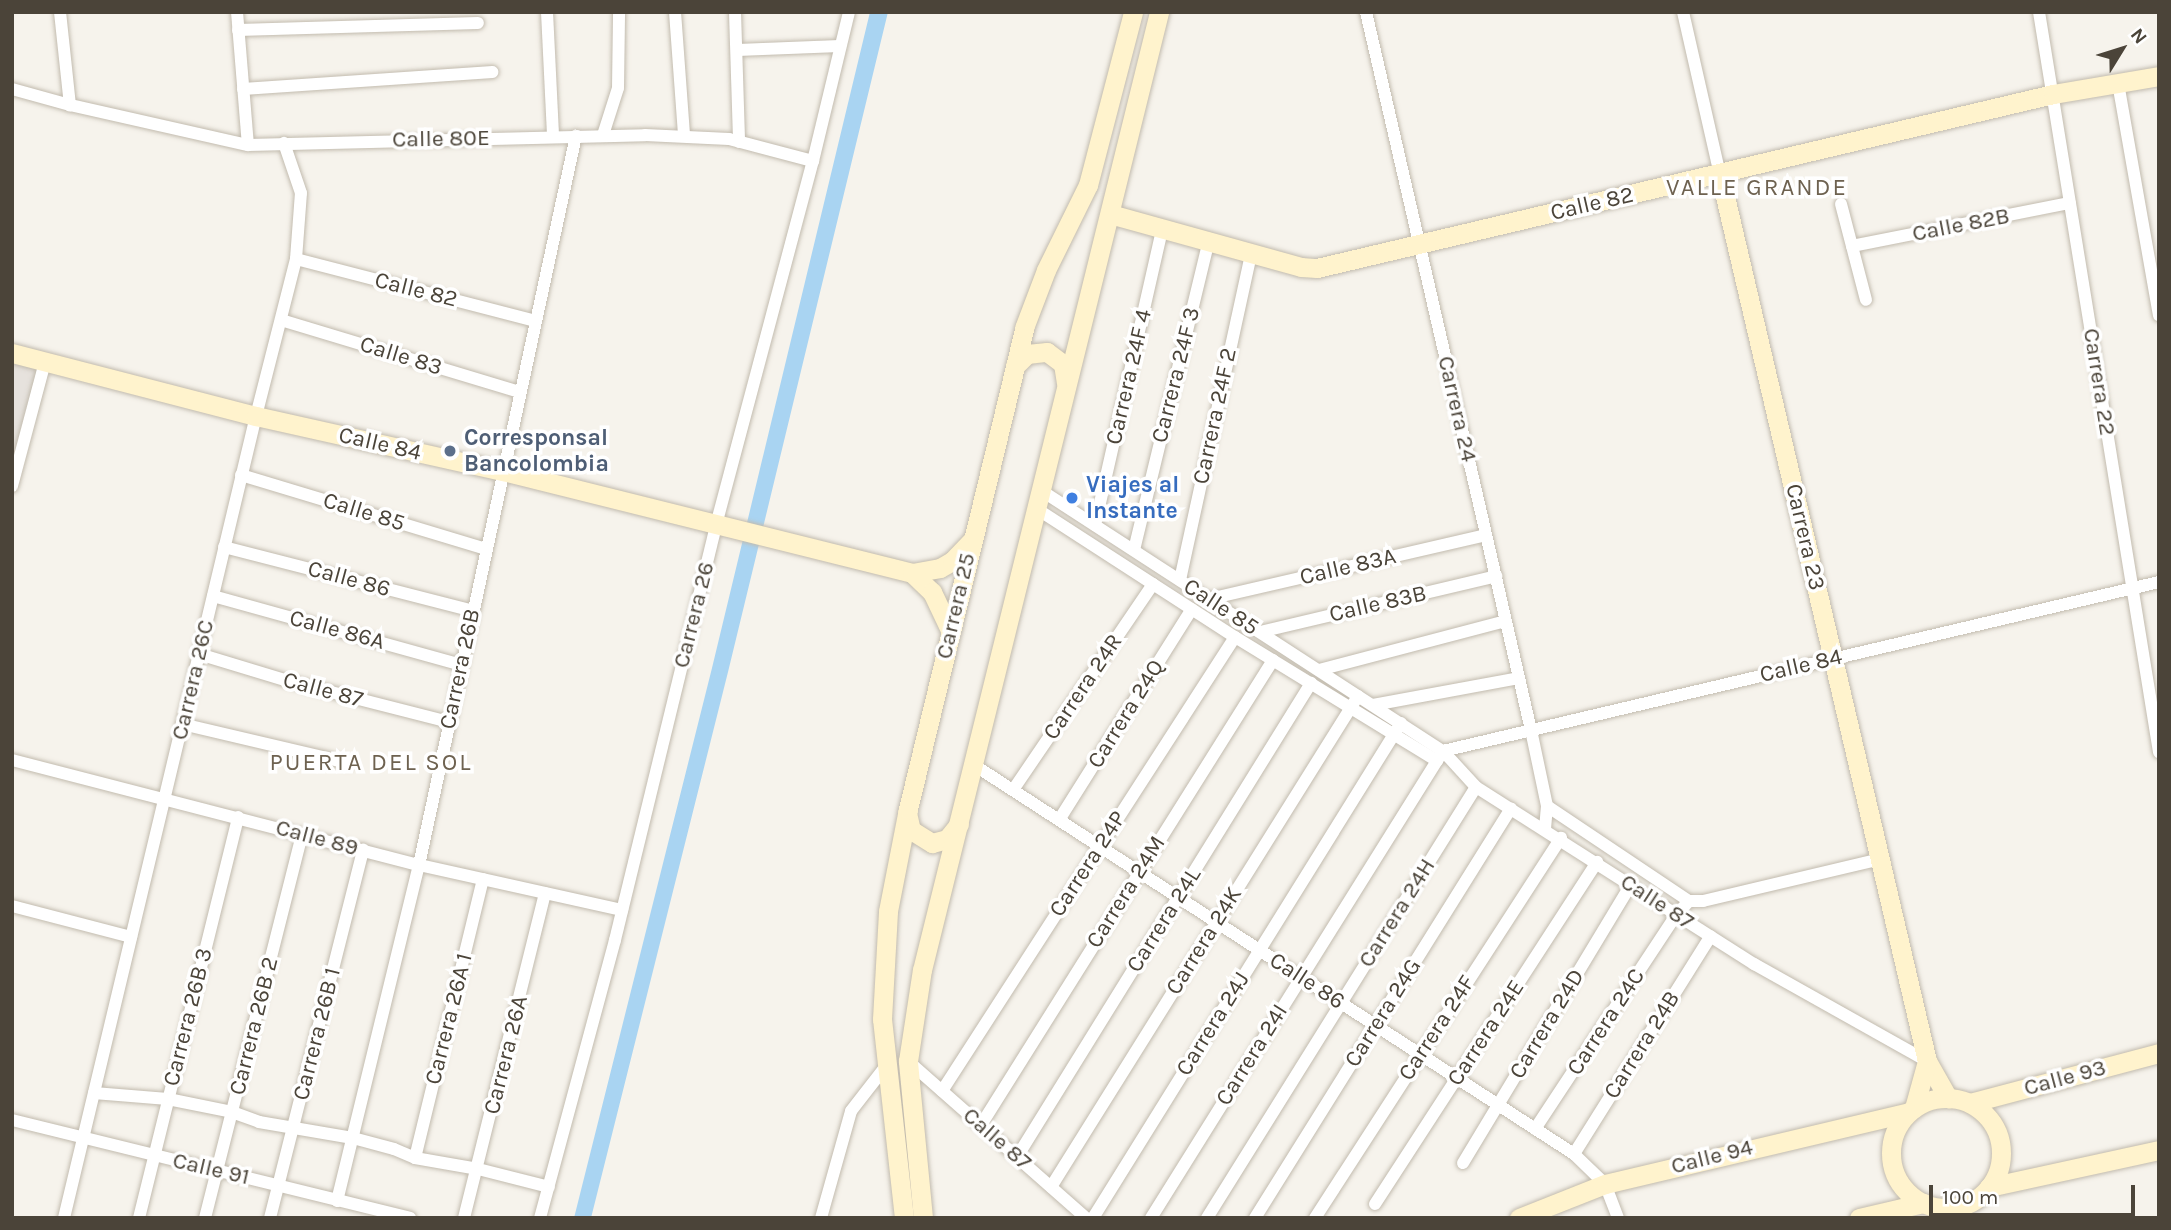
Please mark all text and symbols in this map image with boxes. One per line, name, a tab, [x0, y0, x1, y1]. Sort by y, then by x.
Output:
north arrow	[2087, 14, 2157, 84]
text: N	[2126, 24, 2151, 48]
street label: Calle 80E	[392, 124, 490, 154]
district label: VALLE GRANDE	[1668, 174, 1846, 202]
street label: Calle 82	[1548, 181, 1636, 227]
street label: Calle 82B	[1910, 202, 2012, 248]
street label: Calle 82	[372, 266, 460, 314]
street label: Carrera 24F 3	[1146, 304, 1206, 446]
street label: Carrera 24F 4	[1100, 307, 1158, 447]
street label: Carrera 22	[2077, 326, 2121, 438]
street label: Calle 83	[356, 330, 446, 382]
street label: Carrera 24F 2	[1187, 345, 1243, 487]
street label: Carrera 24	[1431, 353, 1483, 465]
street label: Calle 84	[336, 421, 424, 467]
place label: Corresponsal Bancolombia	[464, 424, 609, 478]
marker: Corresponsal Bancolombia	[442, 443, 458, 459]
place label: Viajes al Instante	[1086, 471, 1179, 525]
street label: Carrera 23	[1779, 481, 1831, 593]
street label: Calle 85	[320, 487, 408, 537]
marker: Viajes al Instante	[1064, 490, 1080, 506]
street label: Calle 83A	[1297, 543, 1399, 591]
street label: Carrera 25	[930, 550, 982, 662]
street label: Calle 86	[305, 555, 393, 603]
street label: Carrera 26	[668, 559, 720, 671]
street label: Calle 85	[1178, 573, 1264, 641]
street label: Calle 83B	[1327, 579, 1429, 629]
street label: Calle 86A	[286, 604, 388, 656]
street label: Carrera 26B	[434, 606, 486, 732]
street label: Carrera 26C	[166, 617, 220, 743]
street label: Carrera 24R	[1037, 629, 1129, 745]
street label: Calle 84	[1757, 643, 1845, 689]
street label: Carrera 24Q	[1082, 655, 1170, 773]
street label: Calle 87	[280, 666, 366, 714]
district label: PUERTA DEL SOL	[271, 749, 471, 777]
street label: Carrera 24P	[1044, 806, 1132, 922]
street label: Calle 89	[273, 814, 361, 862]
street label: Carrera 24M	[1081, 831, 1171, 953]
street label: Carrera 24H	[1353, 853, 1441, 973]
street label: Carrera 24L	[1121, 862, 1207, 978]
street label: Calle 87	[1615, 868, 1699, 936]
street label: Carrera 24K	[1160, 882, 1248, 1000]
street label: Carrera 26B 3	[157, 945, 219, 1089]
street label: Calle 86	[1264, 946, 1350, 1016]
street label: Carrera 26A 1	[419, 950, 479, 1088]
street label: Carrera 26B 2	[224, 954, 284, 1098]
street label: Carrera 24G	[1339, 954, 1427, 1072]
street label: Carrera 24C	[1561, 963, 1651, 1081]
street label: Carrera 24D	[1503, 964, 1591, 1084]
street label: Carrera 26B 1	[287, 965, 347, 1103]
street label: Carrera 24J	[1170, 967, 1256, 1081]
street label: Carrera 24F	[1393, 970, 1481, 1086]
street label: Carrera 24E	[1442, 975, 1530, 1091]
street label: Carrera 24B	[1598, 986, 1686, 1104]
street label: Carrera 26A	[478, 993, 534, 1117]
street label: Carrera 24I	[1210, 999, 1294, 1111]
street label: Calle 93	[2021, 1054, 2109, 1102]
street label: Calle 87	[957, 1102, 1037, 1176]
street label: Calle 94	[1668, 1134, 1756, 1180]
street label: Calle 91	[170, 1147, 252, 1191]
scale bar	[1933, 1170, 2140, 1214]
text: 100 m	[1942, 1185, 1999, 1209]

